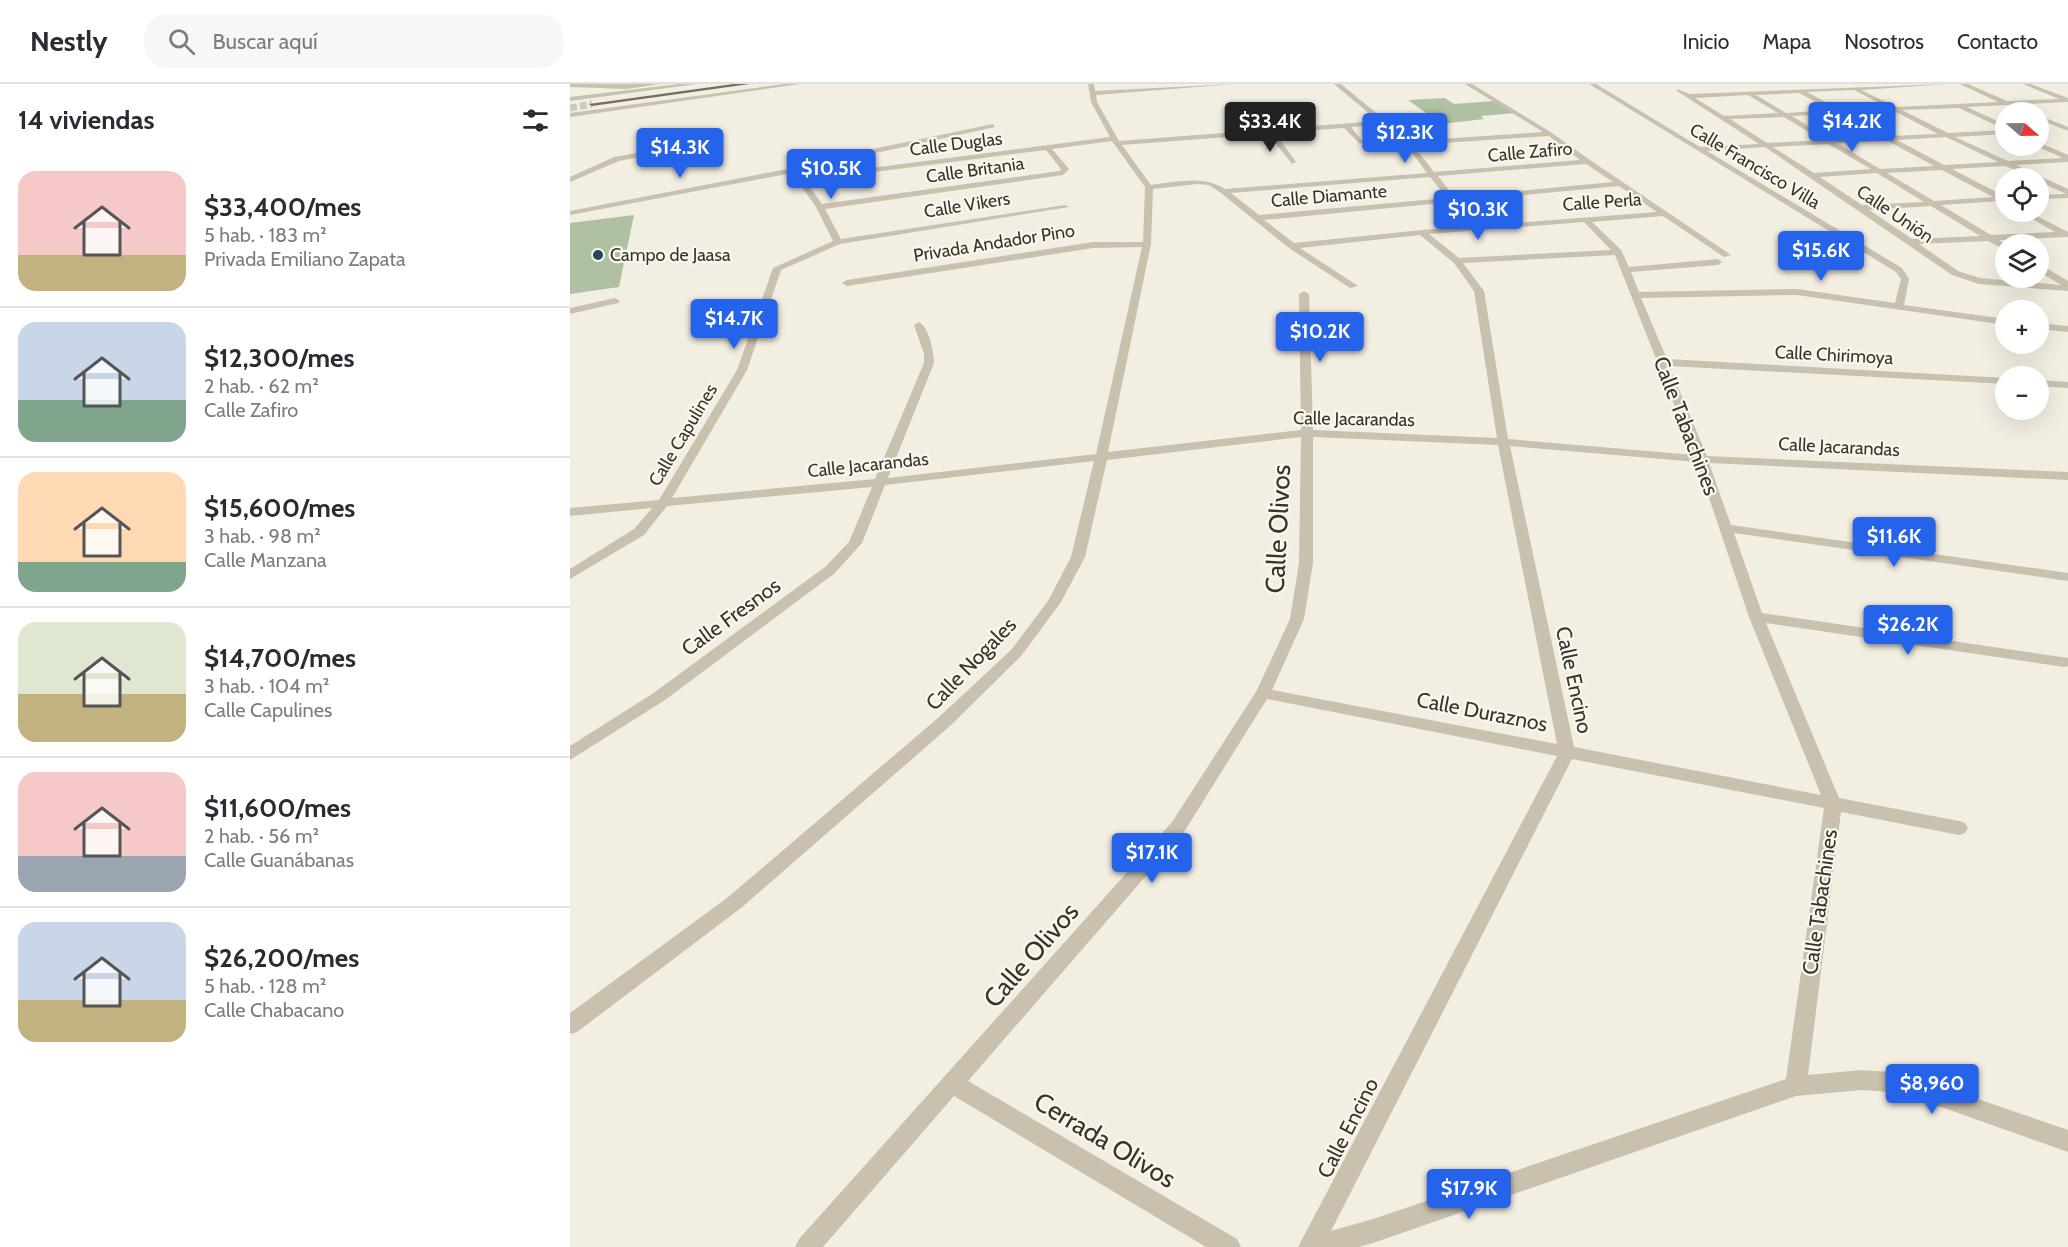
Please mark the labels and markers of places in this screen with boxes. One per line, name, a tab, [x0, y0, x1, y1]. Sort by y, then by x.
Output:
pin: $33.4K	[1221, 102, 1319, 153]
pin: $14.2K	[1803, 102, 1901, 153]
pin: $12.3K	[1356, 113, 1454, 164]
pin: $14.3K	[631, 128, 729, 179]
pin: $10.5K	[782, 149, 880, 200]
pin: $10.3K	[1429, 190, 1527, 241]
pin: $15.6K	[1772, 231, 1870, 282]
place label: Campo de Jaasa	[610, 244, 731, 266]
marker: Campo de Jaasa	[591, 248, 605, 262]
pin: $14.7K	[685, 299, 783, 350]
pin: $10.2K	[1271, 312, 1369, 363]
pin: $11.6K	[1845, 517, 1943, 568]
pin: $26.2K	[1859, 605, 1957, 656]
pin: $17.1K	[1103, 833, 1201, 884]
pin: $8,960	[1883, 1064, 1981, 1115]
pin: $17.9K	[1420, 1169, 1518, 1220]

